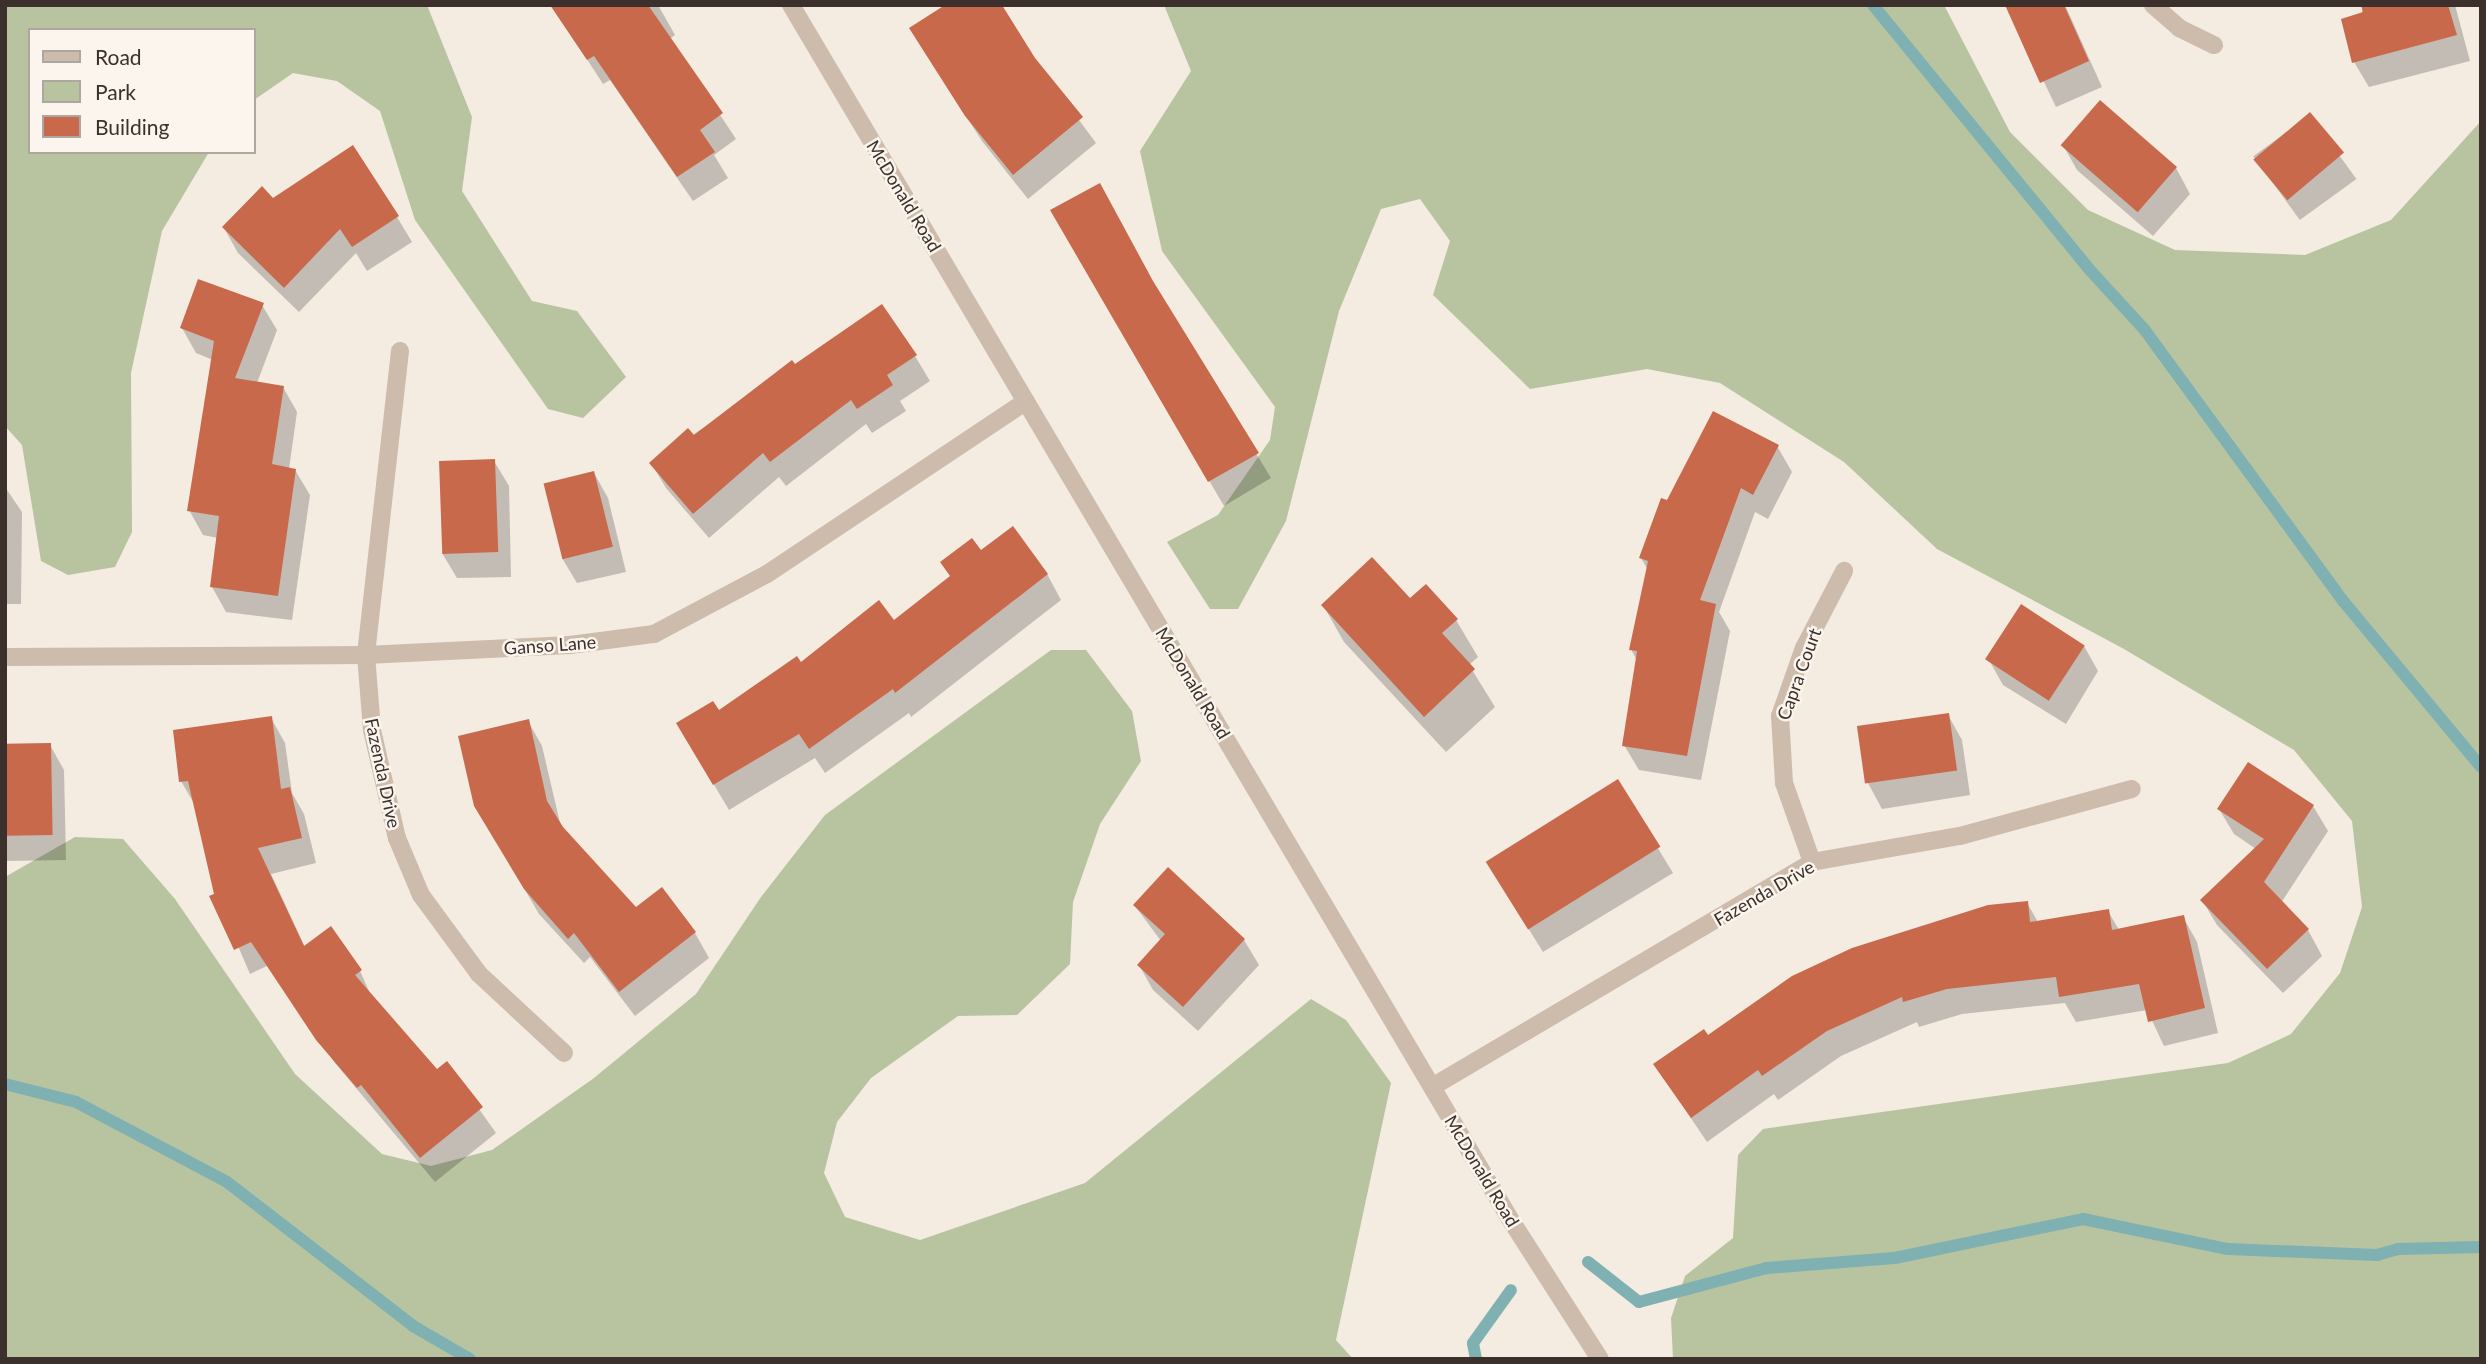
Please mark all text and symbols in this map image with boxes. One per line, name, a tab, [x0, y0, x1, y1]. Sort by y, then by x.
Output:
legend	[28, 28, 256, 154]
text: Road	[95, 44, 142, 69]
text: Park	[95, 79, 136, 104]
text: Building	[95, 114, 170, 139]
street label: McDonald Road	[862, 136, 946, 256]
street label: McDonald Road	[1151, 623, 1235, 743]
street label: Capra Court	[1772, 625, 1826, 723]
street label: Ganso Lane	[503, 631, 597, 659]
street label: Fazenda Drive	[361, 716, 405, 830]
street label: Fazenda Drive	[1710, 856, 1818, 930]
street label: McDonald Road	[1440, 1111, 1524, 1231]

